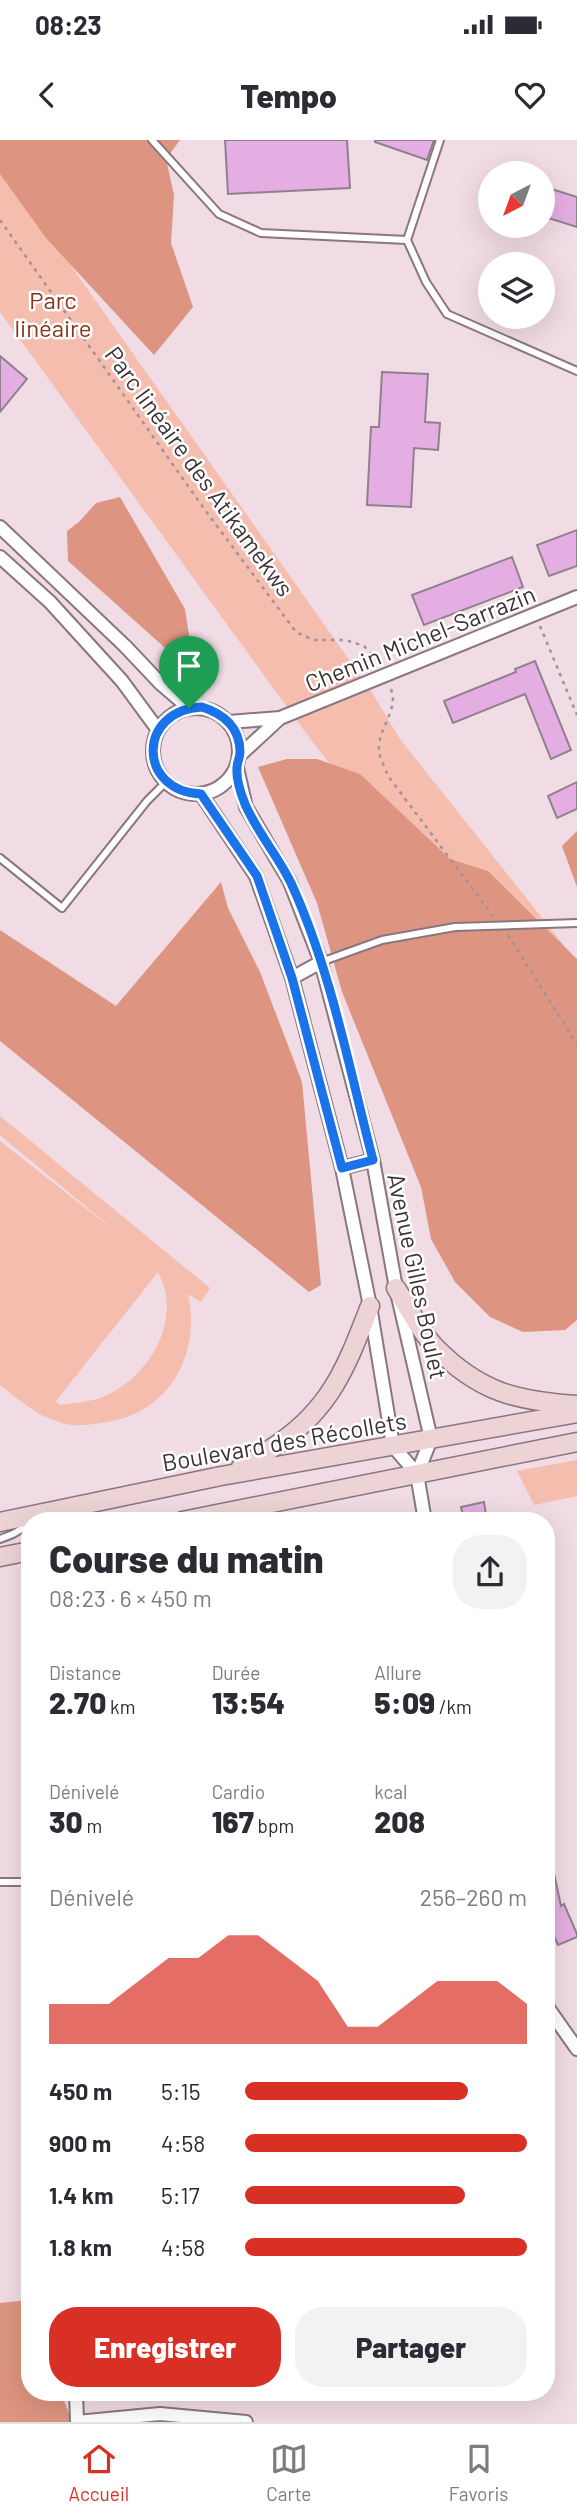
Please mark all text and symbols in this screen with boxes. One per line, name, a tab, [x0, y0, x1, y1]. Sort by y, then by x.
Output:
text: 08:23	[35, 9, 102, 40]
icon: back	[28, 76, 66, 114]
text: Tempo	[240, 76, 337, 114]
icon: heart	[511, 76, 549, 114]
north arrow	[478, 161, 555, 238]
map controls	[478, 161, 555, 329]
button: layers	[478, 252, 555, 329]
park label: Parc linéaire	[15, 285, 91, 342]
street label: Parc linéaire des Atikamekws	[100, 340, 300, 602]
street label: Chemin Michel-Sarrazin	[301, 579, 539, 697]
pin	[159, 636, 219, 708]
icon: arrive	[170, 647, 208, 685]
street label: Avenue Gilles Boulet	[382, 1170, 454, 1382]
street label: Boulevard des Récollets	[159, 1405, 409, 1477]
text: Course du matin	[49, 1535, 324, 1581]
button: share	[453, 1535, 527, 1609]
text: 08:23 · 6 × 450 m	[49, 1584, 212, 1612]
text: Distance	[49, 1661, 121, 1684]
text: Durée	[212, 1661, 260, 1684]
text: Allure	[374, 1661, 422, 1684]
text: 2.70	[49, 1684, 106, 1720]
text: 13:54	[212, 1684, 285, 1720]
text: 5:09	[374, 1684, 435, 1720]
text: km	[106, 1695, 135, 1718]
text: /km	[435, 1695, 472, 1718]
text: Dénivelé	[49, 1780, 119, 1803]
text: Cardio	[212, 1780, 265, 1803]
text: kcal	[374, 1780, 407, 1803]
text: 30	[49, 1803, 83, 1839]
text: 167	[212, 1803, 254, 1839]
text: 208	[374, 1803, 425, 1839]
text: m	[83, 1814, 102, 1837]
text: bpm	[254, 1814, 294, 1837]
text: Dénivelé	[49, 1883, 134, 1911]
text: 256–260 m	[420, 1883, 527, 1911]
text: 450 m	[49, 2077, 112, 2105]
text: 5:15	[161, 2077, 201, 2105]
text: 900 m	[49, 2129, 111, 2157]
text: 4:58	[161, 2129, 205, 2157]
text: 1.4 km	[49, 2181, 113, 2209]
text: 5:17	[161, 2181, 200, 2209]
text: 1.8 km	[49, 2233, 112, 2261]
text: 4:58	[161, 2233, 205, 2261]
button: Enregistrer	[49, 2307, 281, 2387]
button: Partager	[295, 2307, 527, 2387]
tab: Accueil	[69, 2440, 129, 2505]
tab: Carte	[266, 2440, 311, 2505]
tab: Favoris	[449, 2440, 508, 2505]

